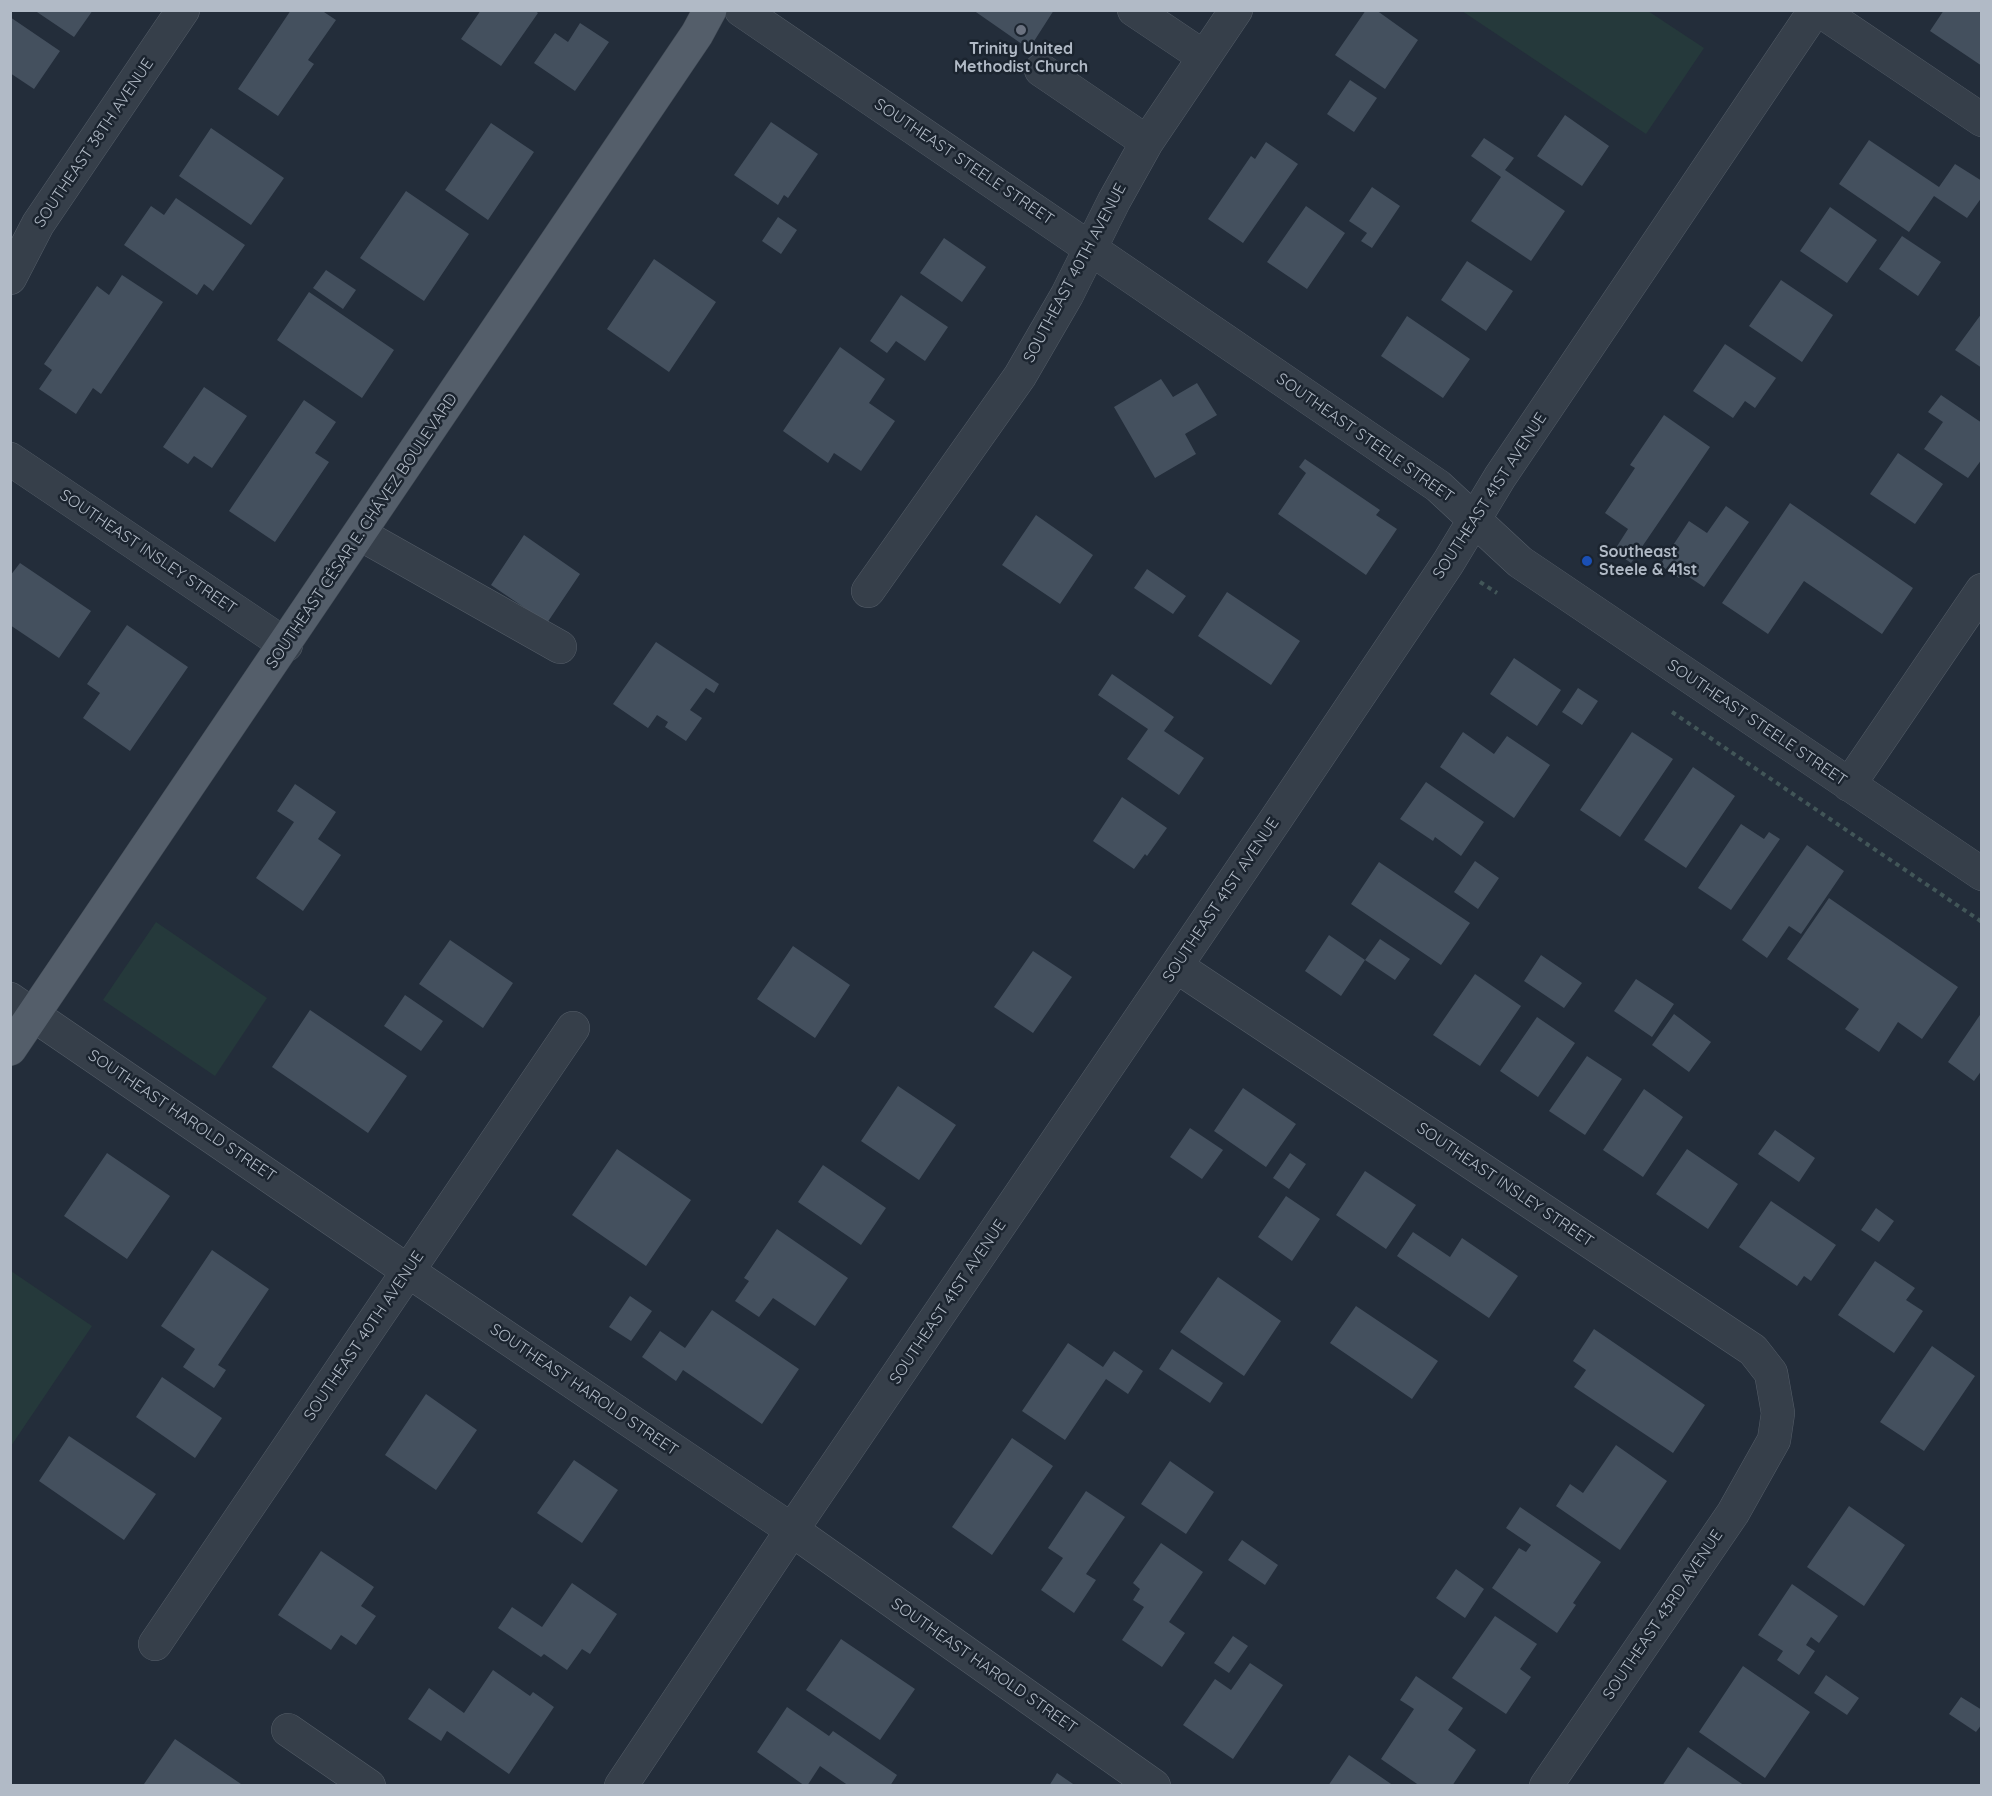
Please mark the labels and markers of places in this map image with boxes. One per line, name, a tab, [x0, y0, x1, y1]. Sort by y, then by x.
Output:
marker: Trinity United Methodist Church	[1014, 23, 1028, 37]
place label: Trinity United Methodist Church	[954, 39, 1088, 77]
place label: Southeast Steele & 41st	[1599, 542, 1697, 580]
marker: Southeast Steele & 41st	[1580, 554, 1594, 568]

